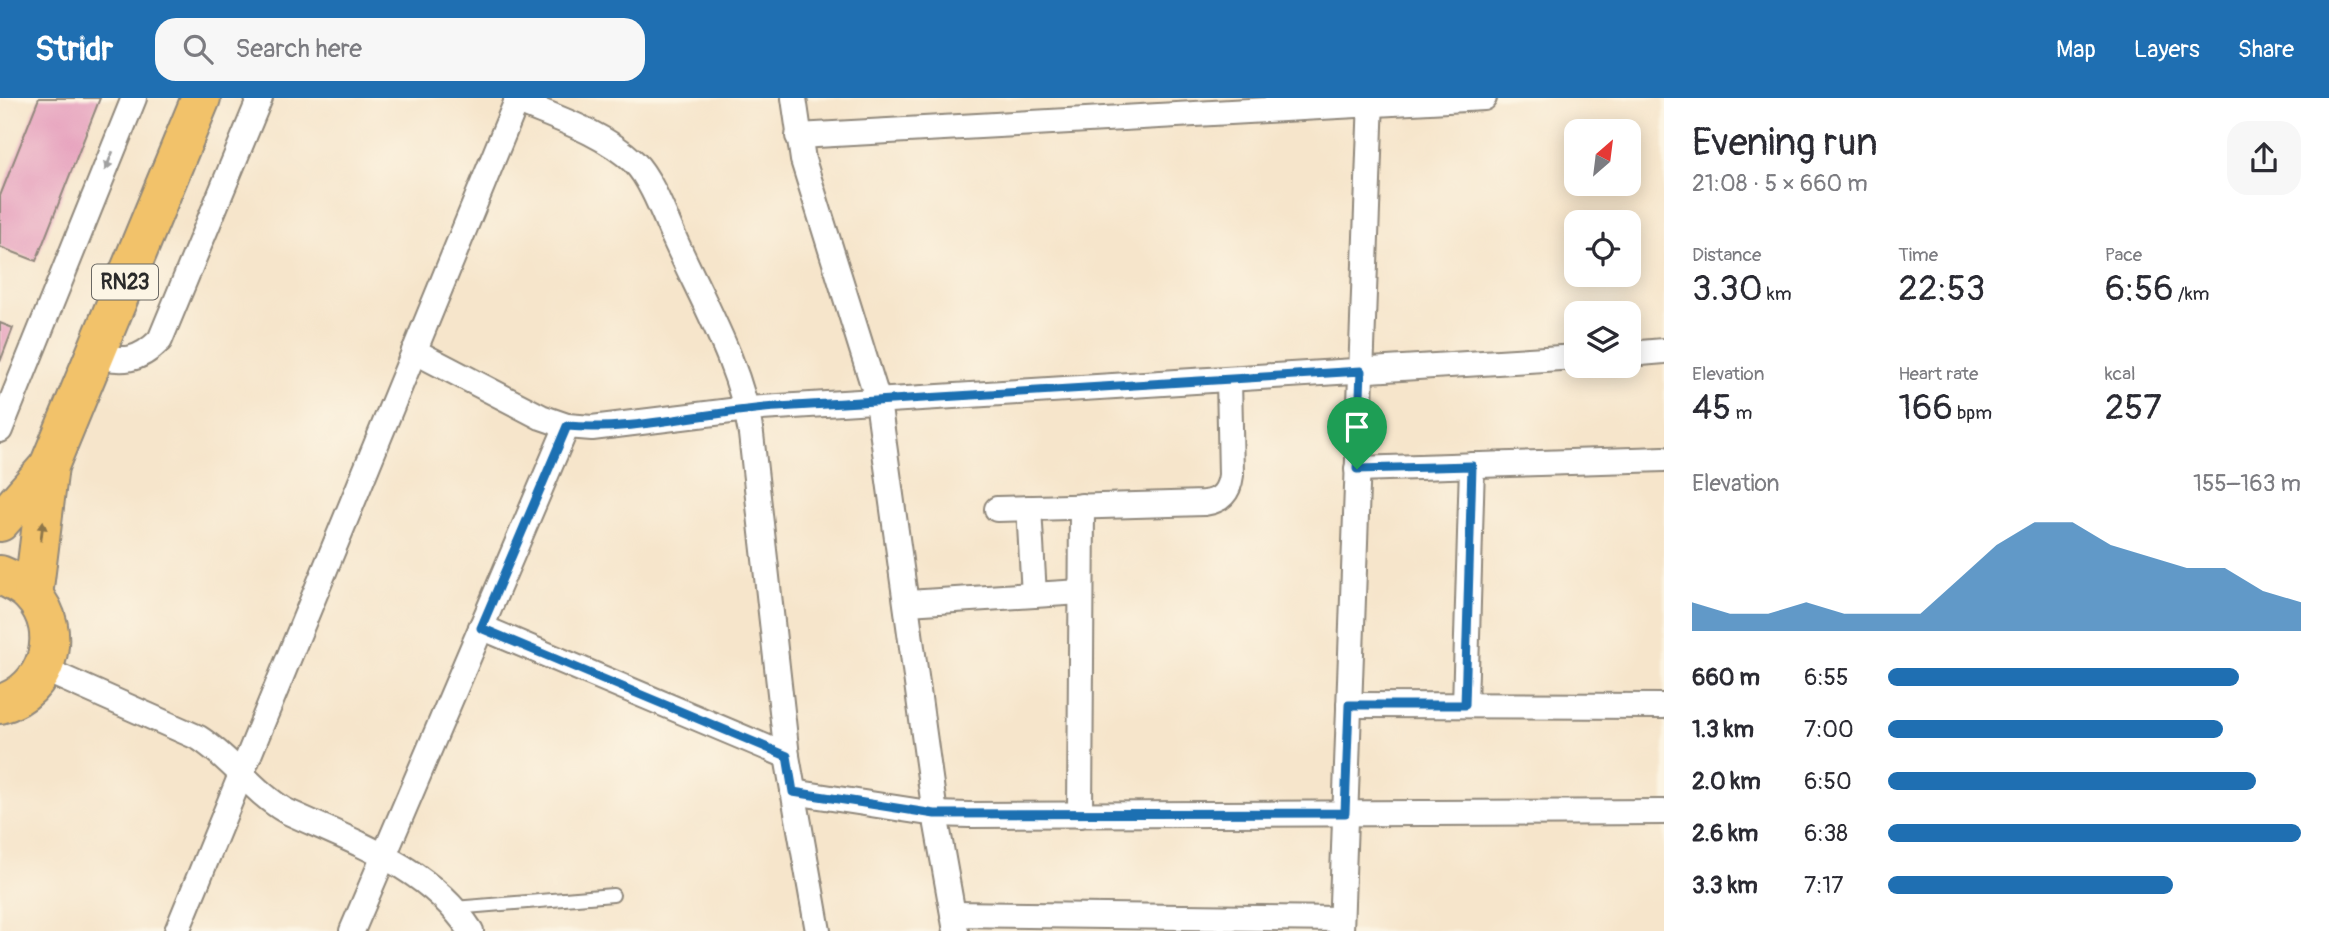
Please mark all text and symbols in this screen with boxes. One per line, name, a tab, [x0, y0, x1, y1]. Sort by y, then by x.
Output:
search box	[155, 18, 645, 81]
text: Stridr	[35, 29, 113, 70]
icon: search	[179, 30, 217, 68]
text: Search here	[235, 33, 362, 65]
text: Map	[2056, 35, 2096, 64]
text: Layers	[2134, 35, 2200, 64]
text: Share	[2238, 35, 2294, 64]
north arrow	[1564, 119, 1642, 196]
map controls	[1564, 119, 1641, 378]
text: Evening run	[1692, 119, 1878, 167]
button: share	[2227, 121, 2301, 195]
one-way arrow	[103, 151, 114, 172]
text: 21:08 · 5 × 660 m	[1692, 169, 1868, 198]
button: locate	[1564, 210, 1641, 287]
text: Distance	[1692, 243, 1761, 267]
text: Time	[1898, 243, 1938, 267]
text: Pace	[2105, 243, 2142, 267]
road number: RN23	[92, 264, 158, 300]
text: 3.30	[1692, 267, 1763, 311]
text: 22:53	[1898, 267, 1985, 311]
text: 6:56	[2105, 267, 2174, 311]
text: km	[1763, 282, 1792, 306]
text: /km	[2174, 282, 2209, 306]
button: layers	[1564, 301, 1641, 378]
text: Elevation	[1692, 362, 1764, 386]
text: Heart rate	[1898, 362, 1978, 386]
text: kcal	[2105, 362, 2136, 386]
text: 45	[1692, 386, 1731, 430]
text: 166	[1898, 386, 1953, 430]
text: 257	[2105, 386, 2162, 430]
pin	[1327, 397, 1387, 469]
text: m	[1731, 401, 1752, 425]
text: bpm	[1953, 401, 1992, 425]
icon: arrive	[1338, 408, 1376, 446]
text: Elevation	[1692, 469, 1780, 498]
text: 155–163 m	[2193, 469, 2301, 498]
one-way arrow	[36, 519, 47, 541]
text: 660 m	[1692, 663, 1760, 692]
text: 6:55	[1804, 663, 1848, 692]
text: 1.3 km	[1692, 715, 1754, 744]
text: 7:00	[1804, 715, 1854, 744]
text: 2.0 km	[1692, 767, 1761, 796]
text: 6:50	[1804, 767, 1852, 796]
text: 2.6 km	[1692, 819, 1758, 848]
text: 6:38	[1804, 819, 1848, 848]
text: 3.3 km	[1692, 871, 1758, 900]
text: 7:17	[1804, 871, 1843, 900]

